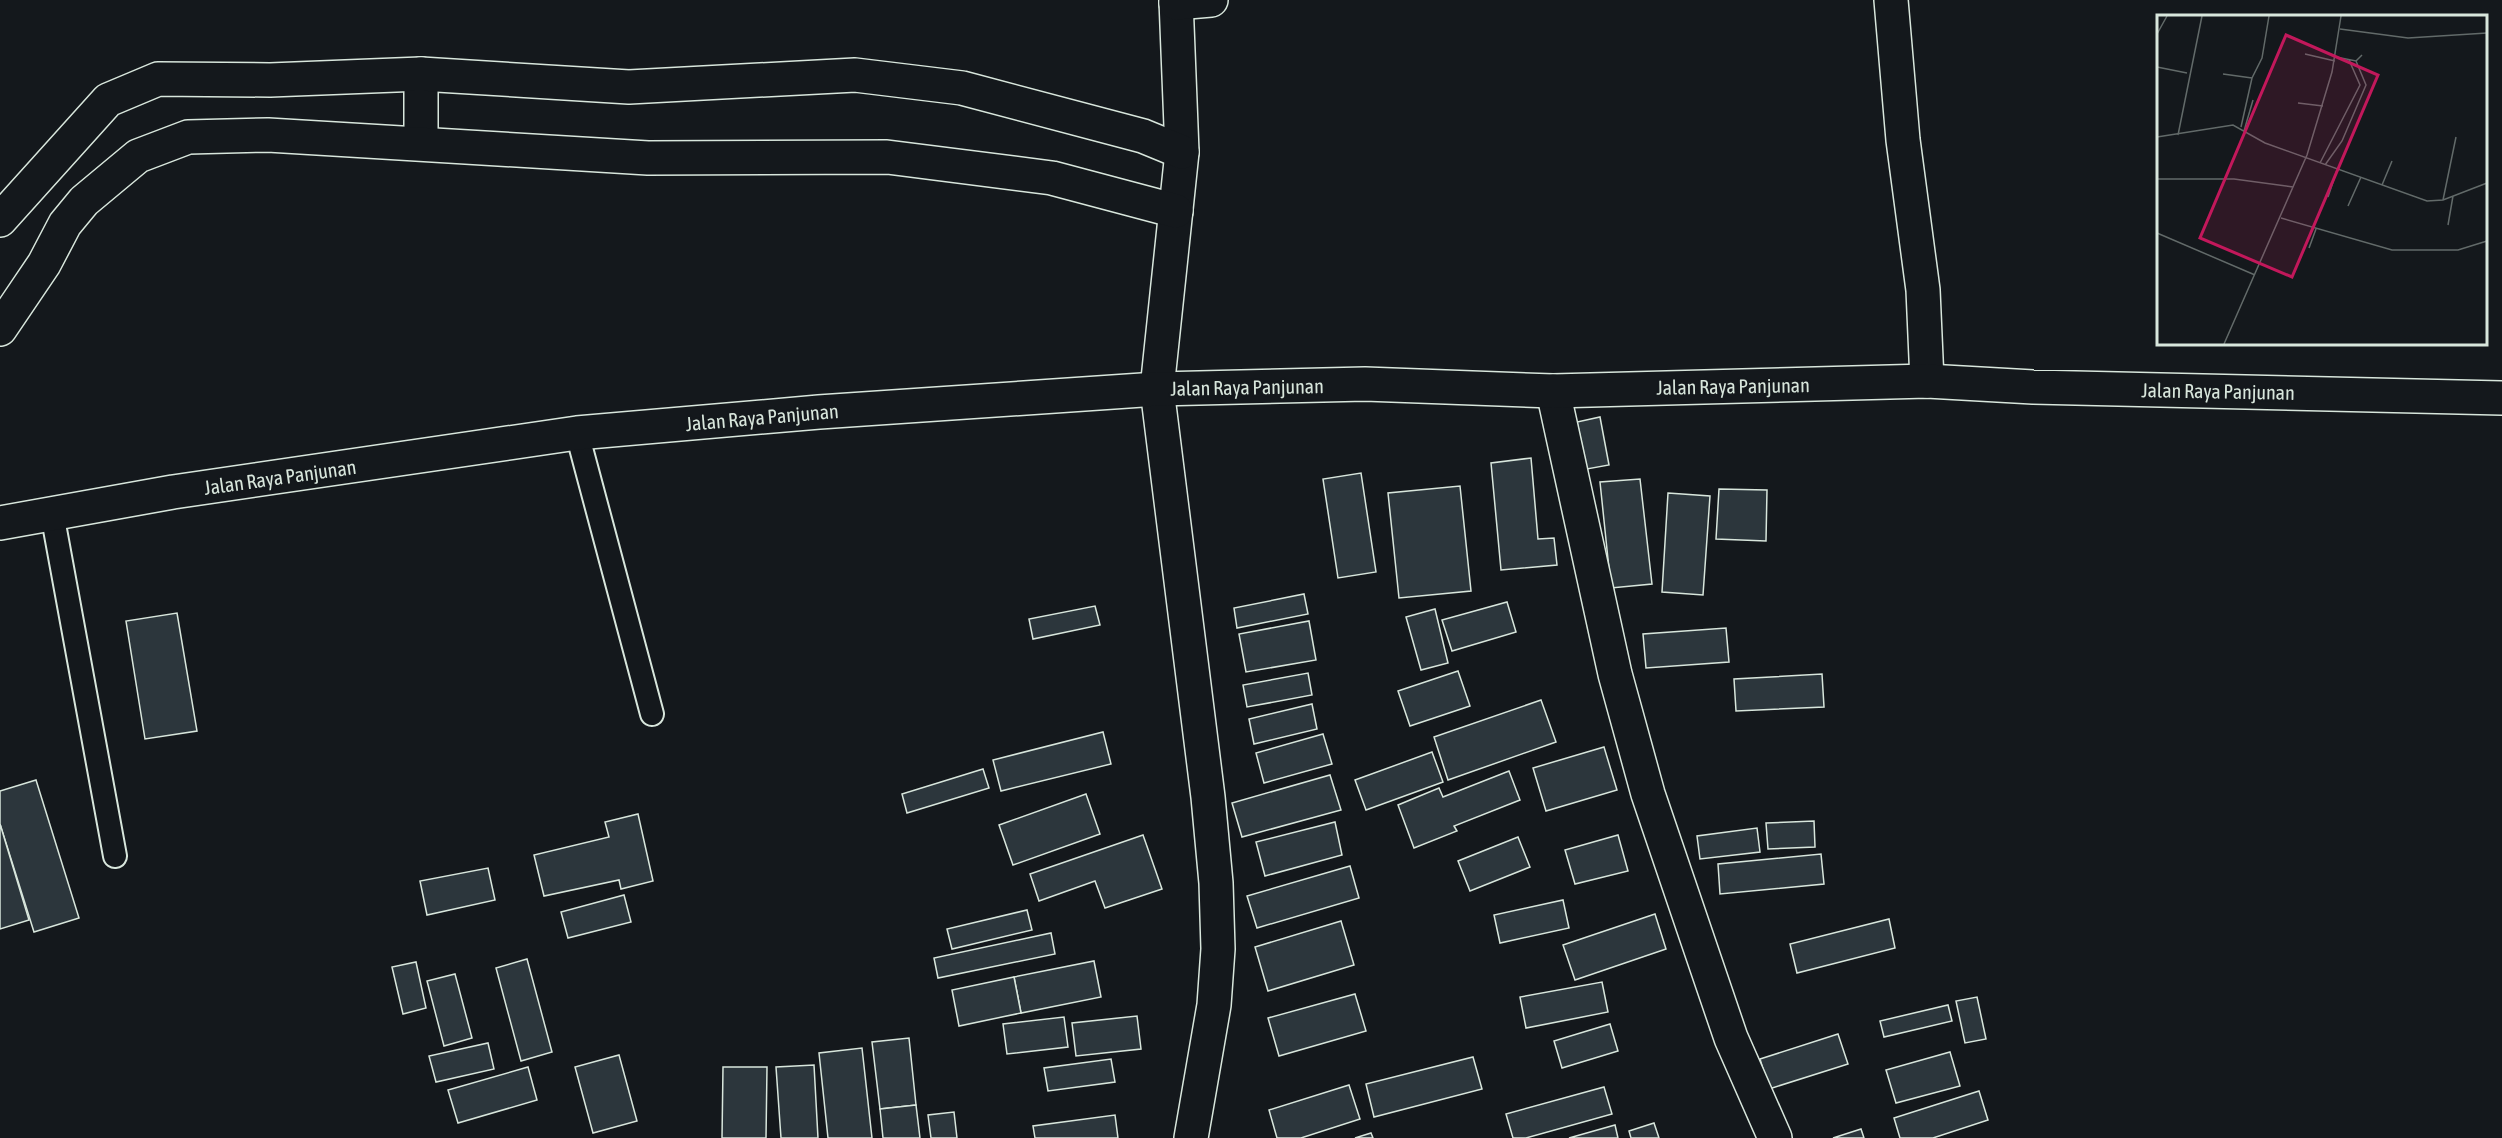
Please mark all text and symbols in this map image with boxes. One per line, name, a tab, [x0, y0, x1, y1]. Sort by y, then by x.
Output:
inset map	[2157, 15, 2487, 345]
street label: Jalan Raya Panjunan	[1656, 373, 1810, 399]
street label: Jalan Raya Panjunan	[1170, 374, 1324, 400]
street label: Jalan Raya Panjunan	[2141, 378, 2295, 404]
street label: Jalan Raya Panjunan	[685, 399, 839, 435]
street label: Jalan Raya Panjunan	[202, 455, 358, 499]

